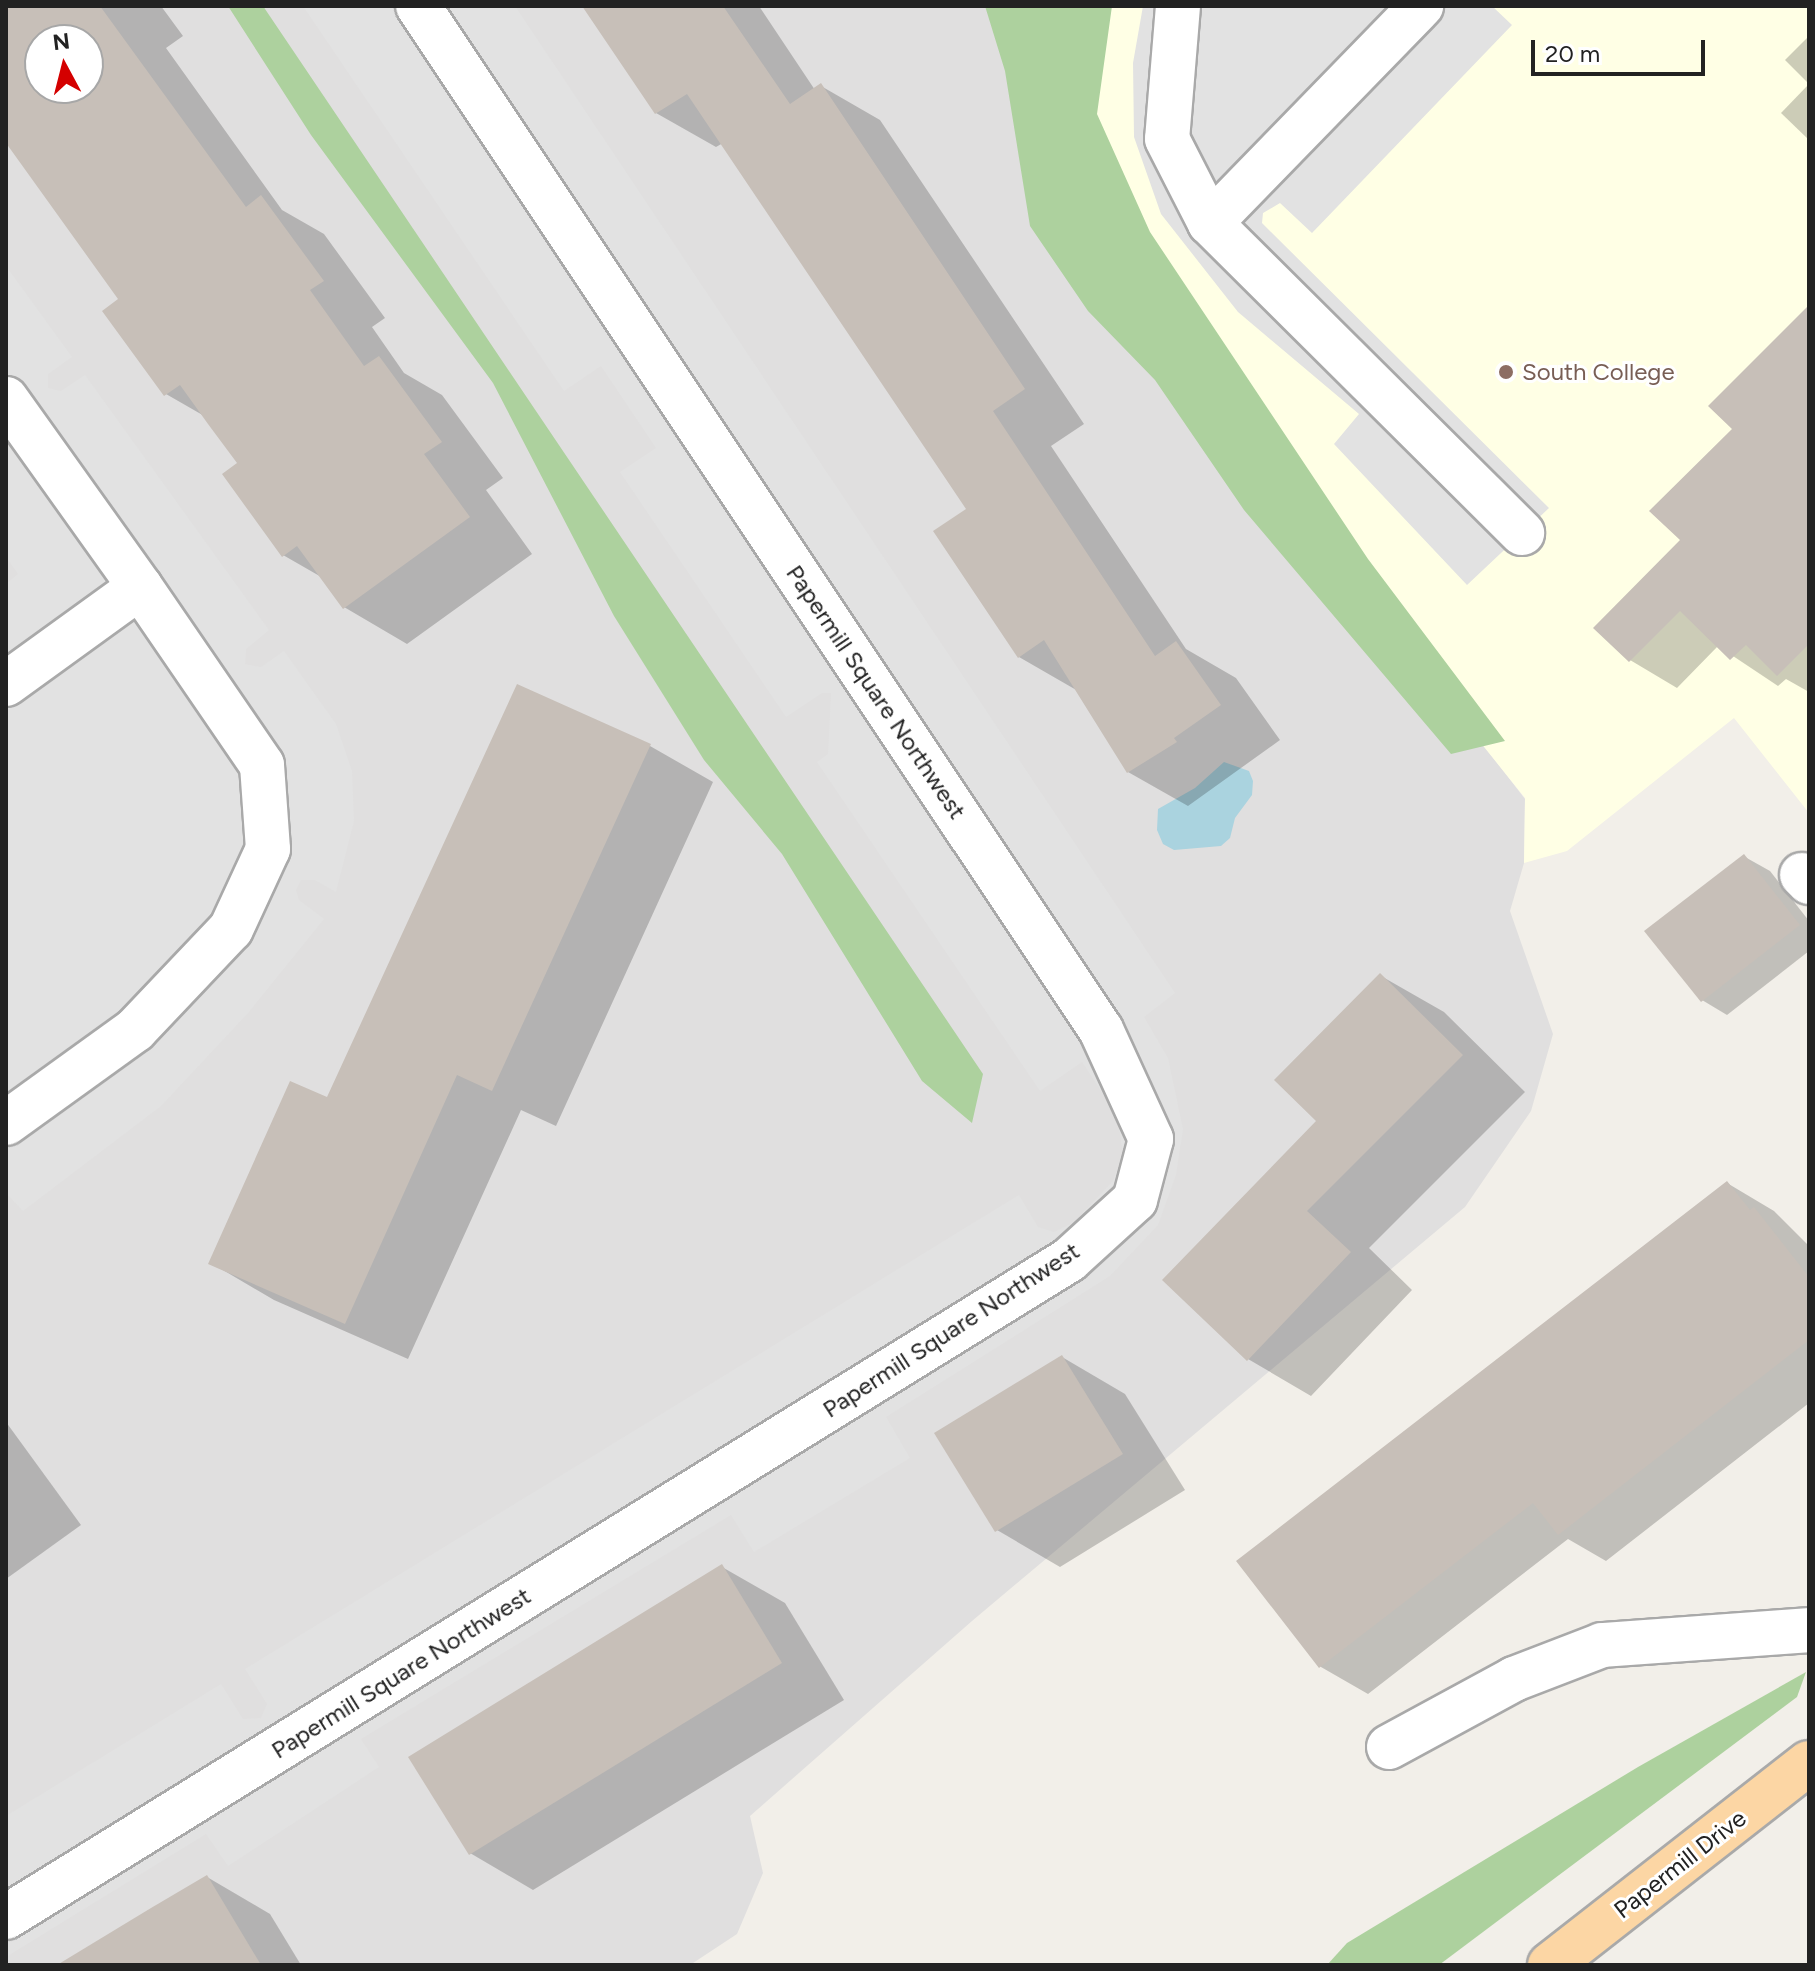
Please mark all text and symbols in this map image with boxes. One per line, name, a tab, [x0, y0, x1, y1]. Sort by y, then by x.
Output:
north arrow	[24, 24, 104, 104]
scale bar	[1535, 24, 1709, 74]
text: N	[51, 27, 71, 56]
text: 20 m	[1545, 39, 1600, 68]
place label: South College	[1522, 358, 1675, 386]
marker: South College	[1497, 363, 1515, 381]
street label: Papermill Square Northwest	[780, 560, 972, 824]
street label: Papermill Square Northwest	[817, 1236, 1085, 1424]
street label: Papermill Square Northwest	[266, 1581, 536, 1765]
street label: Papermill Drive	[1608, 1804, 1752, 1924]

